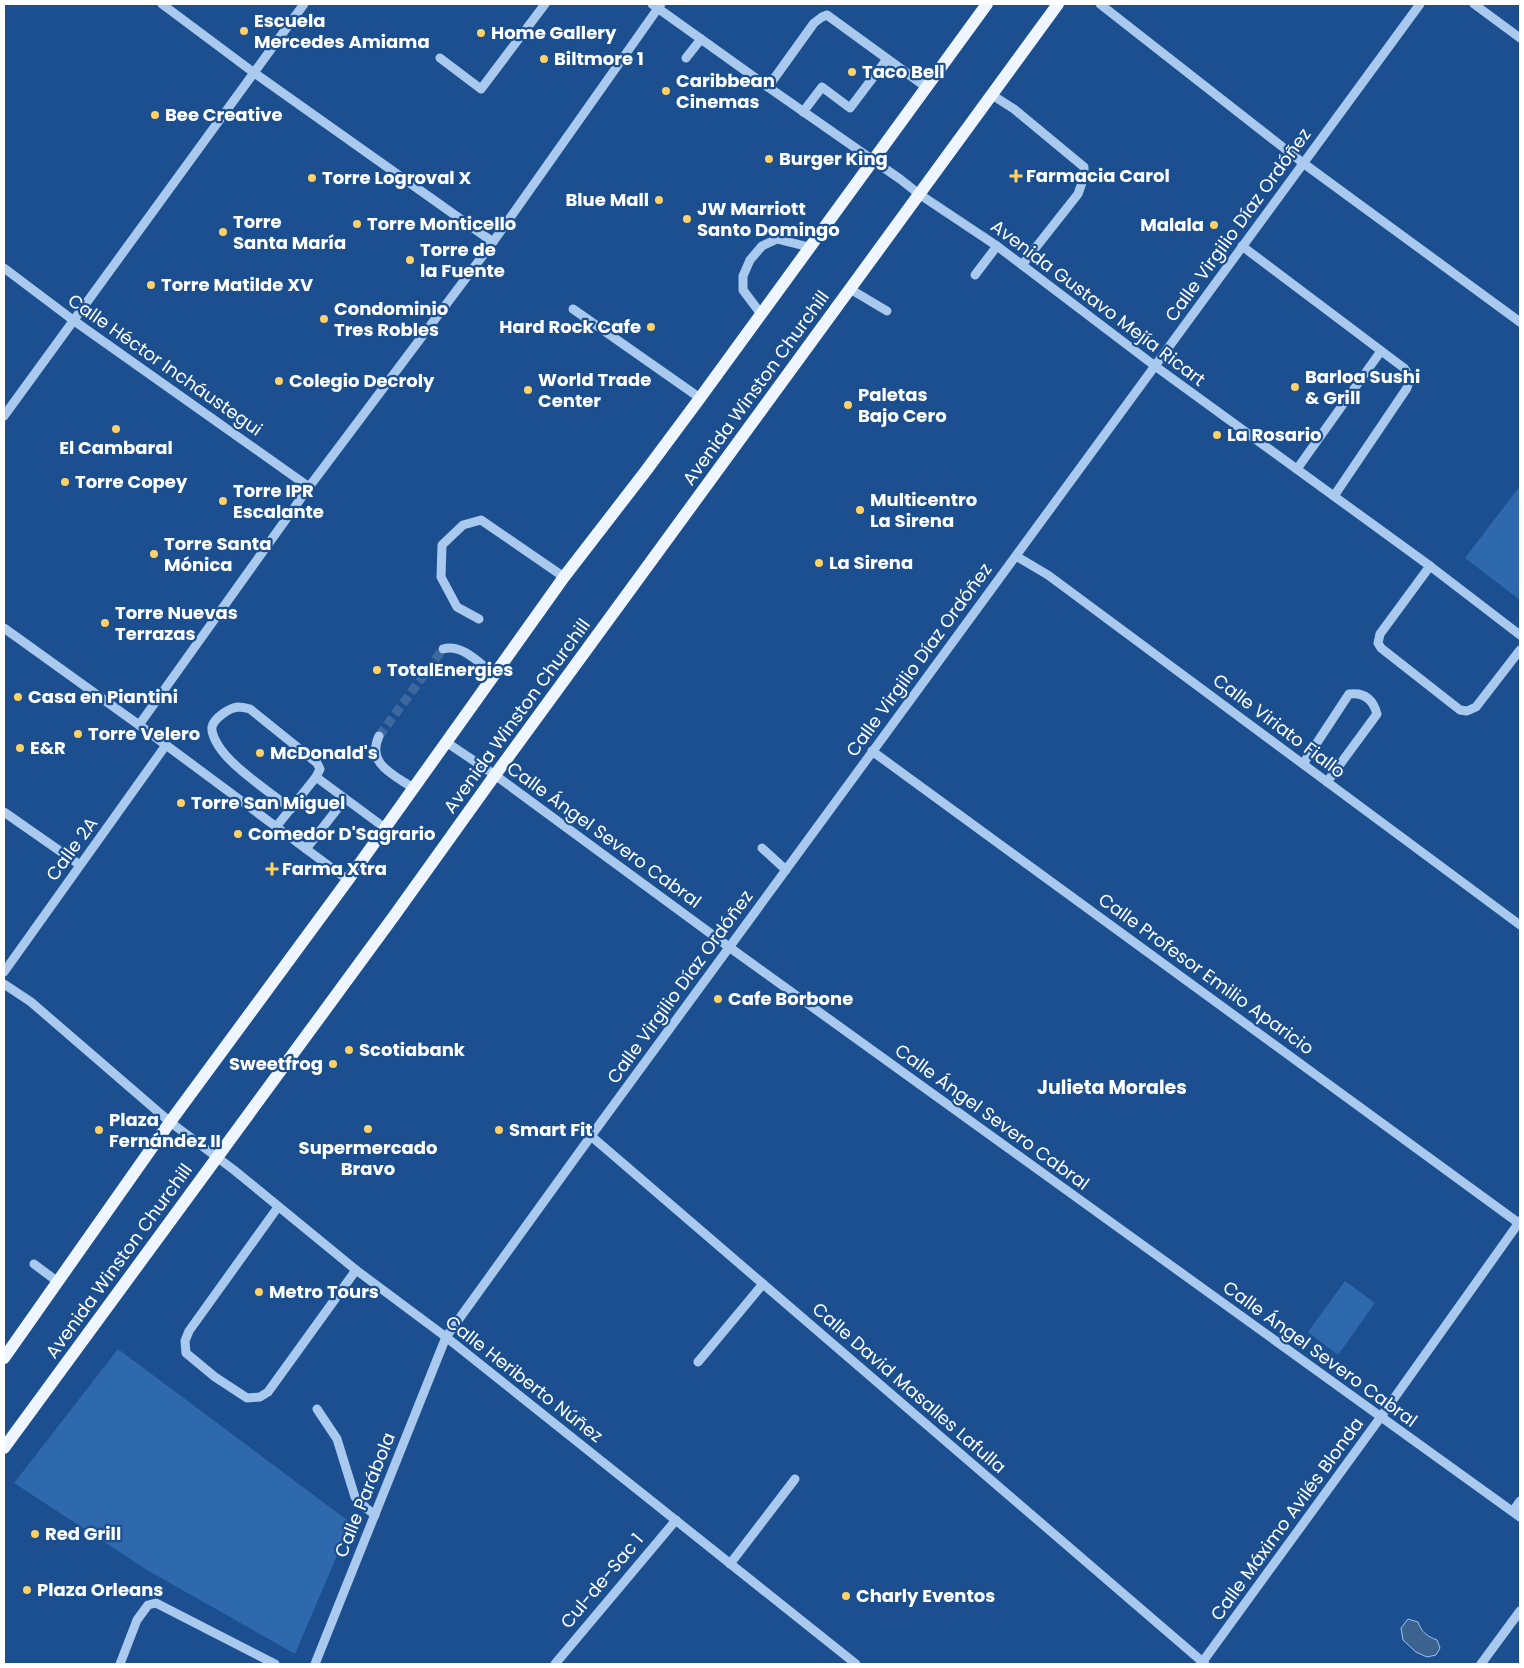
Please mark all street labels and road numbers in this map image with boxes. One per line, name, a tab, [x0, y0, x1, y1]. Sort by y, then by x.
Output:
street label: Calle Virgilio Díaz Ordóñez	[1159, 123, 1316, 327]
street label: Avenida Gustavo Mejía Ricart	[986, 214, 1211, 392]
street label: Avenida Winston Churchill	[676, 285, 835, 490]
street label: Calle Héctor Incháustegui	[63, 288, 268, 441]
street label: Calle Virgilio Díaz Ordóñez	[840, 558, 997, 762]
street label: Avenida Winston Churchill	[437, 613, 596, 818]
street label: Calle Viriato Fiallo	[1208, 668, 1351, 784]
street label: Calle Ángel Severo Cabral	[502, 756, 707, 914]
street label: Calle 2A	[40, 812, 103, 886]
street label: Calle Virgilio Díaz Ordóñez	[601, 885, 758, 1089]
street label: Calle Profesor Emilio Aparicio	[1093, 887, 1319, 1060]
street label: Calle Ángel Severo Cabral	[890, 1038, 1095, 1196]
street label: Avenida Winston Churchill	[39, 1158, 198, 1363]
street label: Calle Ángel Severo Cabral	[1218, 1275, 1423, 1433]
street label: Calle David Masalles Lafulla	[807, 1296, 1012, 1479]
street label: Calle Heriberto Núñez	[440, 1309, 608, 1448]
street label: Calle Máximo Avilés Blonda	[1204, 1412, 1369, 1625]
street label: Calle Parábola	[328, 1429, 401, 1561]
street label: Cul-de-Sac 1	[554, 1528, 649, 1634]

